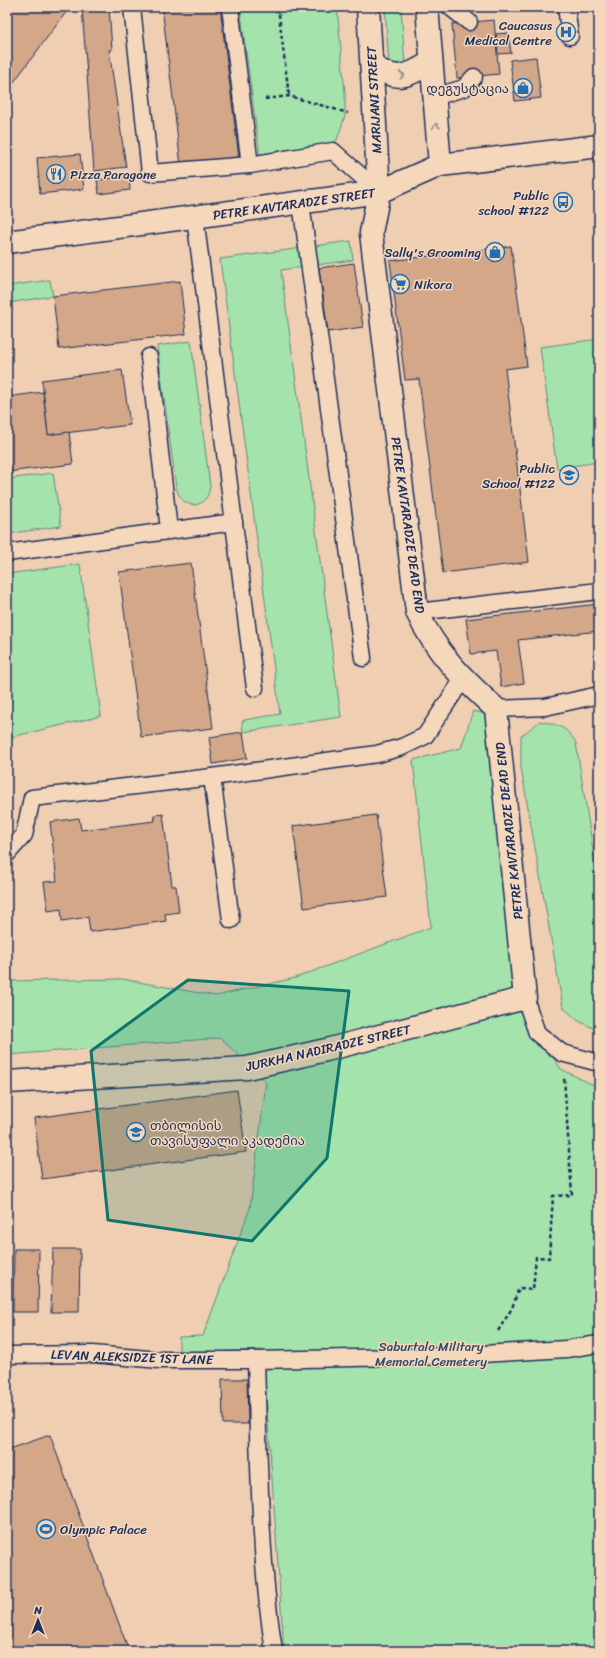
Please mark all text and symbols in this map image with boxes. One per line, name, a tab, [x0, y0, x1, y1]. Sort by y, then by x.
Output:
place label: Caucasus Medical Centre	[465, 14, 553, 52]
hospital icon: Caucasus Medical Centre	[555, 21, 577, 43]
street label: MARIJANI STREET	[360, 45, 388, 154]
one-way arrow	[398, 71, 405, 80]
place label: დეგუსტაცია	[426, 77, 509, 100]
shop icon: დეგუსტაცია	[512, 77, 534, 99]
one-way arrow	[432, 123, 441, 129]
restaurant icon: Pizza Paragone	[45, 163, 67, 185]
place label: Pizza Paragone	[70, 163, 156, 186]
street label: PETRE KAVTARADZE STREET	[211, 181, 378, 227]
place label: Public school #122	[477, 184, 550, 222]
bus stop icon: Public school #122	[552, 191, 574, 213]
place label: Sally's Grooming	[384, 241, 481, 264]
shop icon: Sally's Grooming	[484, 241, 506, 263]
supermarket icon: Nikora	[389, 273, 411, 295]
place label: Nikora	[414, 273, 452, 296]
street label: PETRE KAVTARADZE DEAD END	[384, 435, 432, 615]
place label: Public School #122	[482, 457, 556, 495]
school or university icon: Public School #122	[558, 464, 580, 486]
street label: PETRE KAVTARADZE DEAD END	[488, 741, 530, 921]
street label: JURKHA NADIRADZE STREET	[242, 1018, 413, 1078]
place label: თბილისის თავისუფალი აკადემია	[150, 1114, 305, 1152]
school or university icon: თბილისის თავისუფალი აკადემია	[125, 1121, 147, 1143]
park label: Saburtalo Military Memorial Cemetery	[375, 1335, 487, 1373]
street label: LEVAN ALEKSIDZE 1ST LANE	[50, 1343, 214, 1371]
sports icon: Olympic Palace	[35, 1518, 57, 1540]
place label: Olympic Palace	[60, 1518, 147, 1541]
north arrow	[18, 1600, 58, 1640]
text: N	[33, 1601, 42, 1620]

